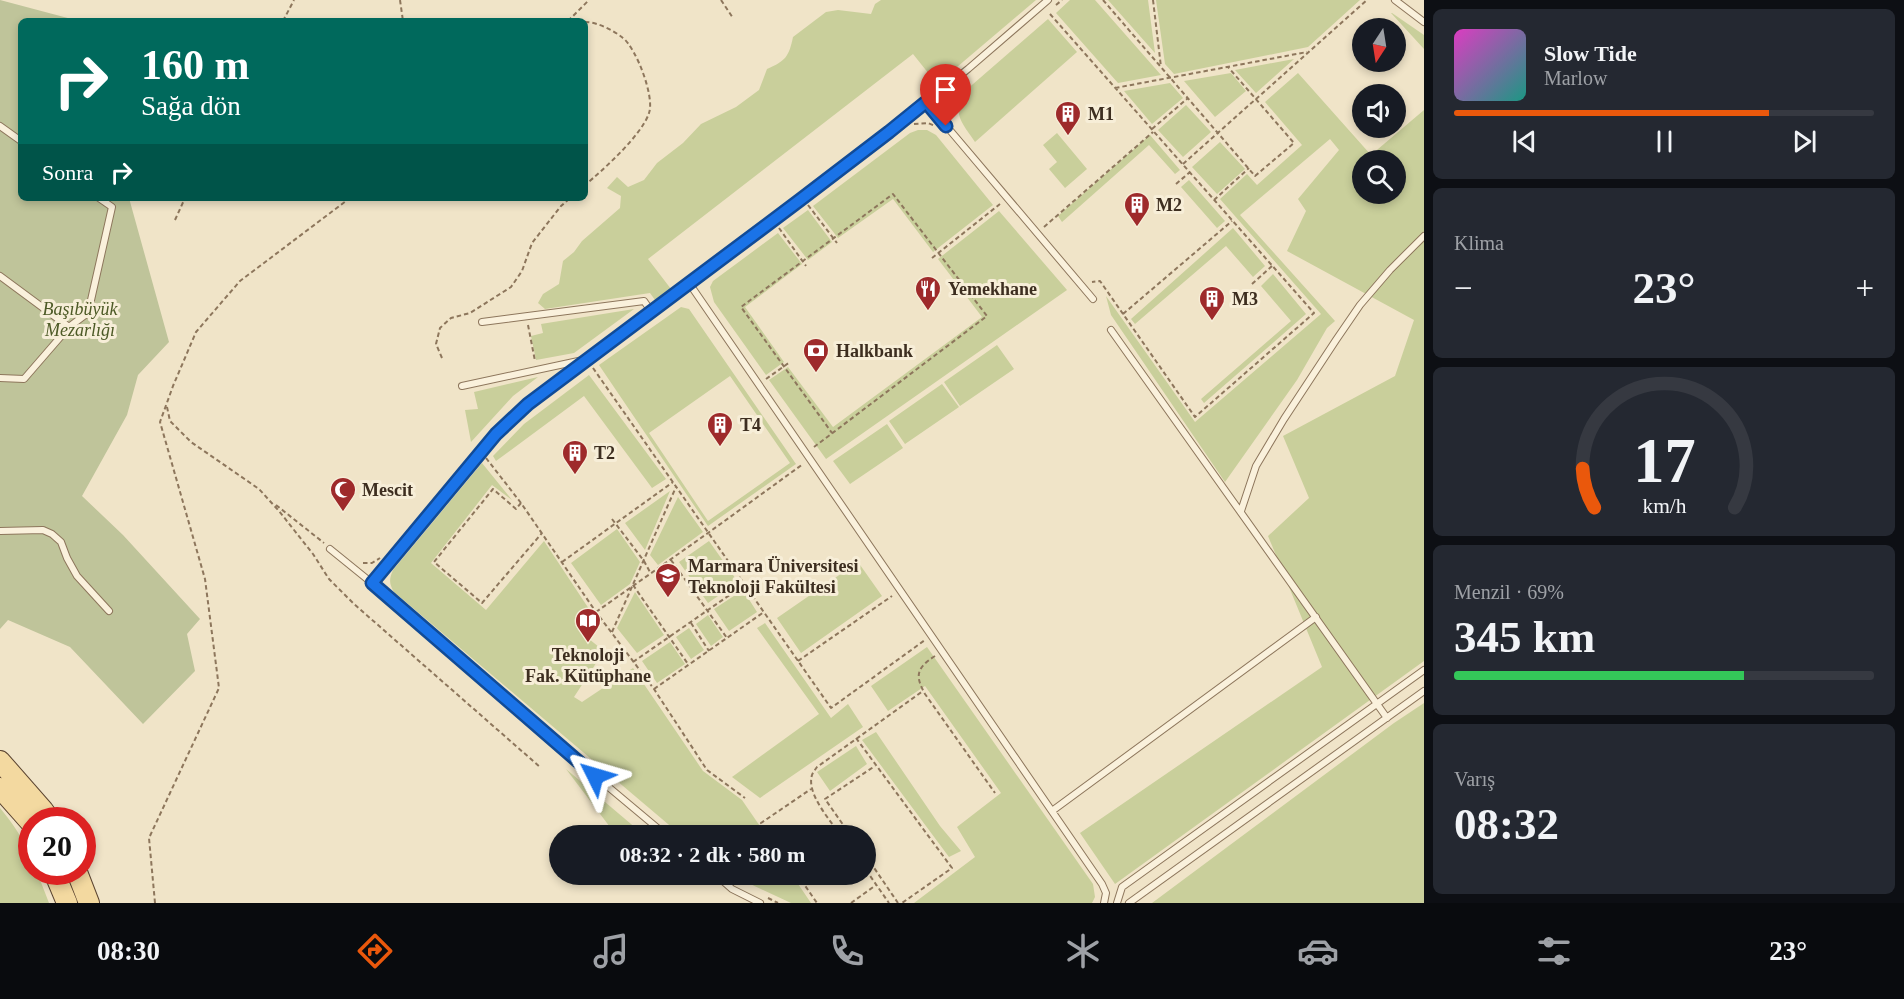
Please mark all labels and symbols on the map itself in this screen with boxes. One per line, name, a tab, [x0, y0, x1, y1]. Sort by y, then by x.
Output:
north arrow	[1352, 18, 1406, 72]
pin	[920, 64, 971, 126]
building icon: M1	[1053, 99, 1083, 137]
place label: M1	[1088, 104, 1114, 124]
building icon: M2	[1122, 190, 1152, 228]
place label: M2	[1156, 195, 1182, 215]
restaurant icon: Yemekhane	[913, 274, 943, 312]
place label: Yemekhane	[948, 279, 1037, 299]
building icon: M3	[1197, 284, 1227, 322]
place label: M3	[1232, 289, 1258, 309]
park label: Başıbüyük Mezarlığı	[43, 299, 118, 340]
bank icon: Halkbank	[801, 336, 831, 374]
place label: Halkbank	[836, 341, 913, 361]
building icon: T4	[705, 410, 735, 448]
place label: T4	[740, 415, 761, 435]
building icon: T2	[560, 438, 590, 476]
place label: T2	[594, 443, 615, 463]
mosque icon: Mescit	[328, 475, 358, 513]
place label: Mescit	[362, 480, 413, 500]
place label: Marmara Üniversitesi Teknoloji Fakültesi	[688, 556, 858, 597]
school or university icon: Marmara Üniversitesi Teknoloji Fakültesi	[653, 561, 683, 599]
library icon: Teknoloji Fak. Kütüphane	[573, 606, 603, 644]
place label: Teknoloji Fak. Kütüphane	[525, 645, 651, 686]
position arrow	[563, 744, 627, 808]
speed limit sign: 20	[18, 807, 96, 885]

